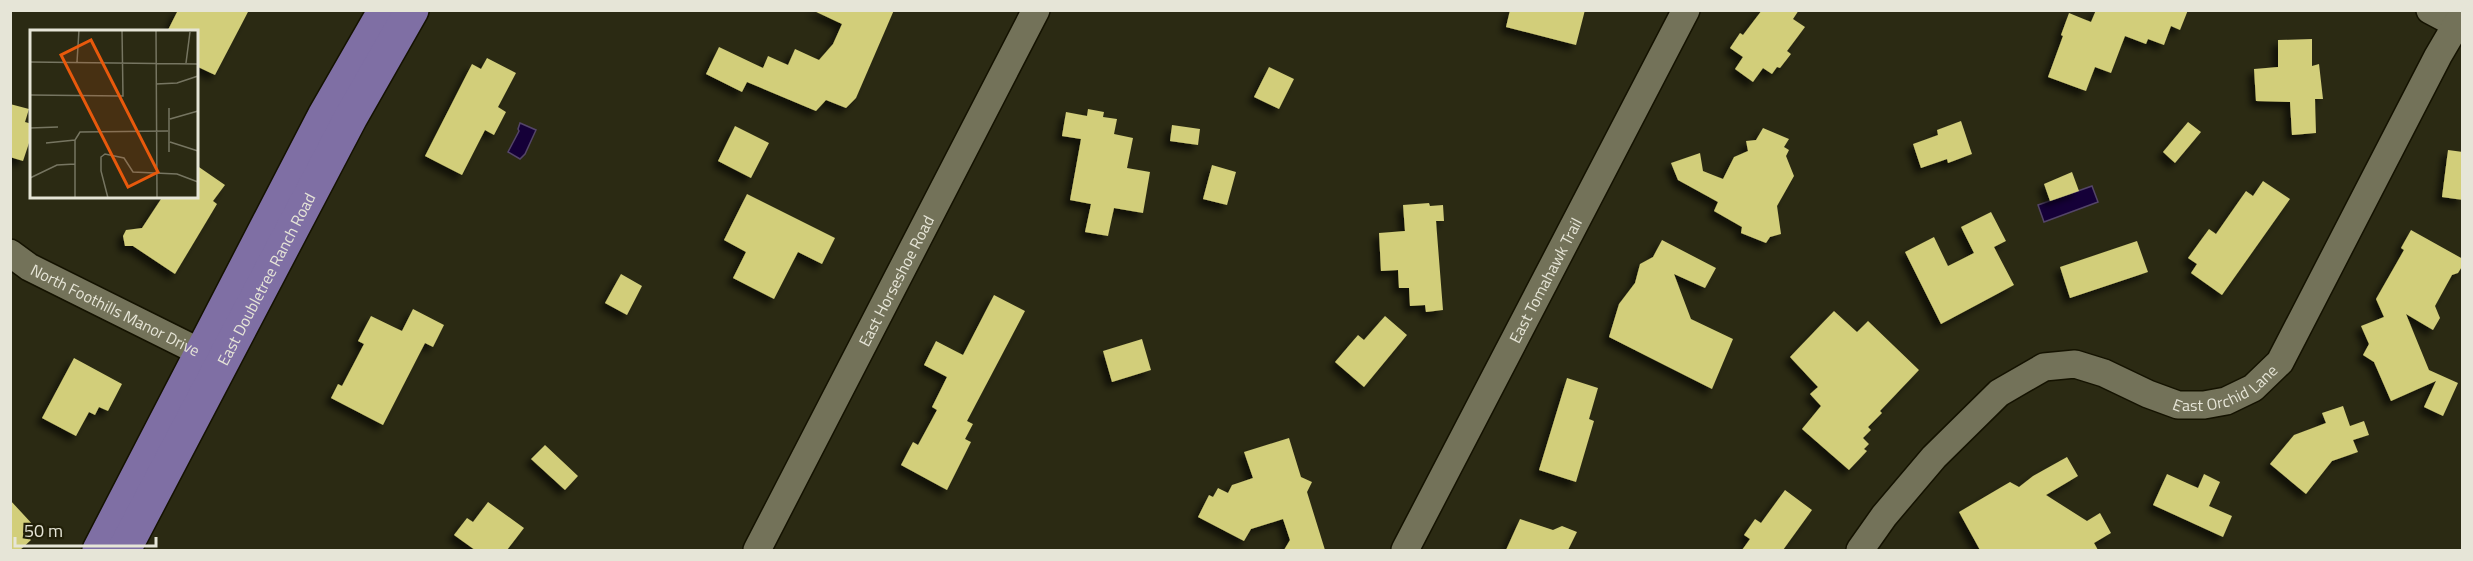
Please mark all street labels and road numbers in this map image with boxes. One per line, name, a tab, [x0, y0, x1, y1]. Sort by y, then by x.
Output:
street label: East Doubletree Ranch Road	[211, 188, 321, 370]
street label: East Horseshoe Road	[852, 211, 940, 351]
street label: East Tomahawk Trail	[1503, 213, 1588, 347]
street label: North Foothills Manor Drive	[27, 258, 204, 362]
street label: East Orchid Lane	[2169, 359, 2283, 418]

